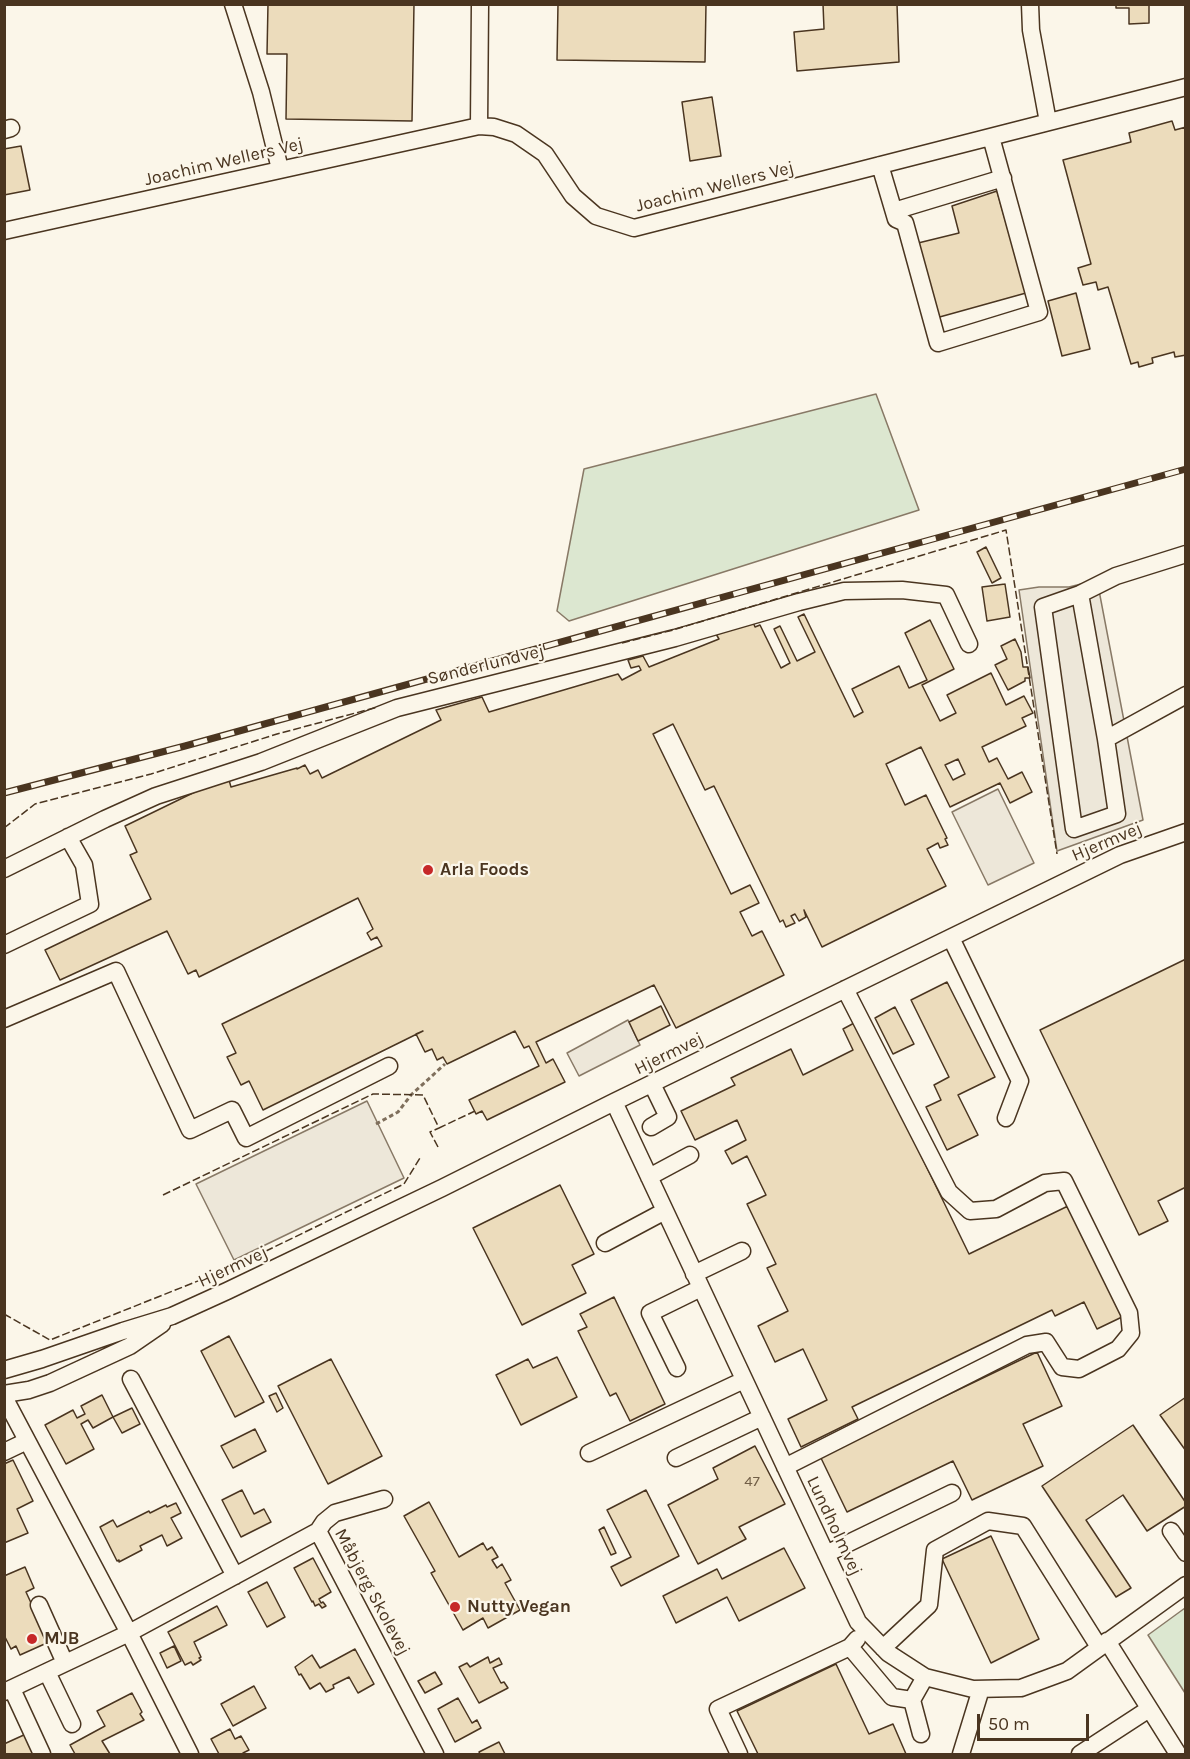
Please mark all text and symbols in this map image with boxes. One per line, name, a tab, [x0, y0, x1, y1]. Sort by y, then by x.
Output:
street label: Joachim Wellers Vej	[142, 133, 306, 191]
street label: Joachim Wellers Vej	[634, 157, 796, 217]
street label: Sønderlundvej	[425, 640, 547, 690]
street label: Hjermvej	[1069, 818, 1145, 866]
place label: Arla Foods	[440, 859, 529, 881]
marker: Arla Foods	[421, 863, 435, 877]
street label: Hjermvej	[631, 1028, 707, 1080]
street label: Hjermvej	[195, 1242, 271, 1292]
house number: 47	[744, 1473, 760, 1491]
street label: Lundholmvej	[802, 1473, 866, 1579]
street label: Måbjerg Skolevej	[329, 1525, 415, 1659]
place label: Nutty Vegan	[467, 1596, 571, 1618]
marker: Nutty Vegan	[448, 1600, 462, 1614]
place label: MJB	[44, 1628, 79, 1650]
marker: MJB	[25, 1632, 39, 1646]
scale bar	[980, 1702, 1092, 1740]
text: 50 m	[988, 1713, 1030, 1735]

